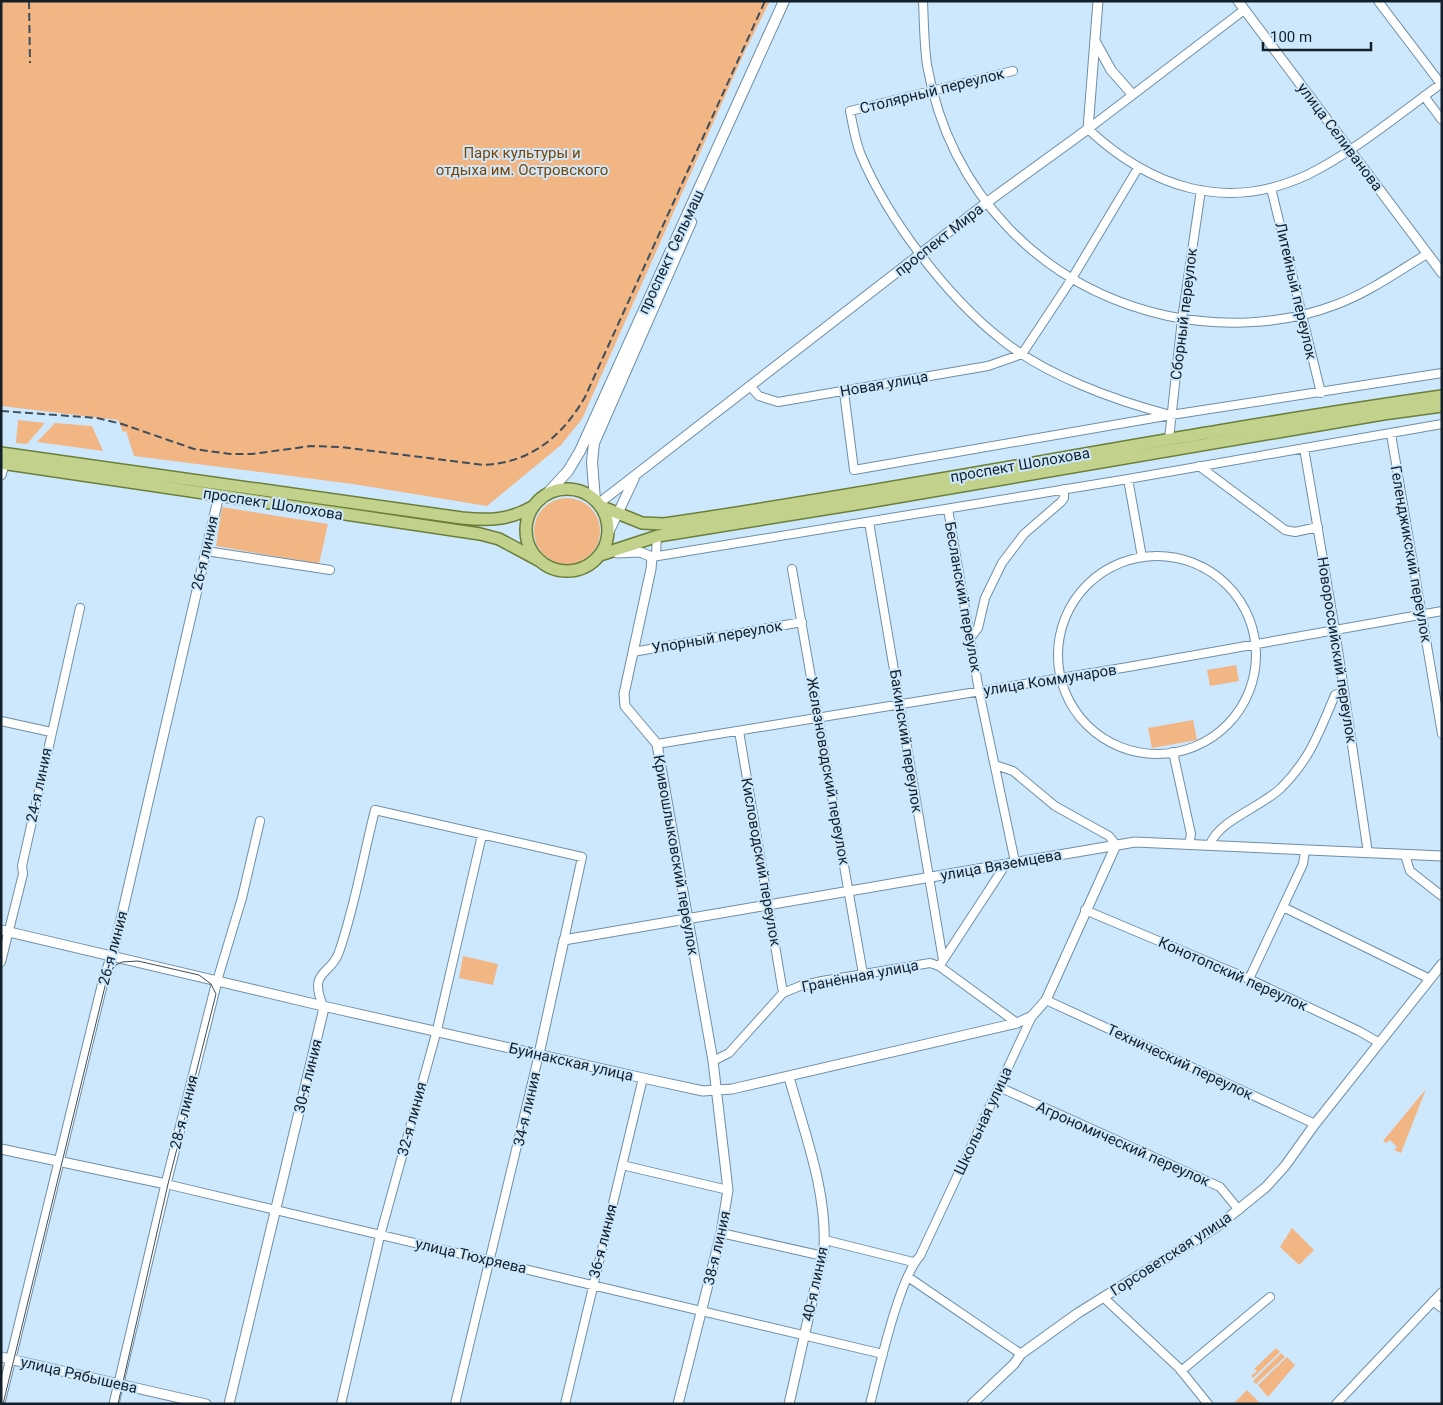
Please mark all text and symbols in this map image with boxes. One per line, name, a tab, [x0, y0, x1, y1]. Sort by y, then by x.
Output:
scale bar	[1263, 20, 1370, 52]
text: 100 m	[1270, 28, 1312, 46]
street label: Столярный переулок	[858, 64, 1006, 118]
street label: улица Селиванова	[1294, 79, 1386, 195]
park label: Парк культуры и отдыха им. Островского	[436, 144, 608, 179]
street label: проспект Сельмаш	[634, 187, 708, 317]
street label: проспект Мира	[891, 200, 987, 280]
street label: Литейный переулок	[1271, 221, 1321, 361]
street label: Сборный переулок	[1167, 247, 1201, 381]
street label: Новая улица	[839, 367, 929, 401]
street label: проспект Шолохова	[949, 444, 1091, 486]
street label: Геленджикский переулок	[1387, 464, 1435, 644]
street label: проспект Шолохова	[202, 484, 344, 524]
street label: 26-я линия	[188, 514, 222, 592]
street label: Бесланский переулок	[941, 520, 985, 674]
street label: Новороссийский переулок	[1313, 556, 1361, 744]
street label: Упорный переулок	[650, 617, 784, 657]
street label: улица Коммунаров	[982, 661, 1118, 699]
street label: Бакинский переулок	[886, 668, 926, 814]
street label: Железноводский переулок	[803, 676, 853, 866]
street label: 24-я линия	[22, 746, 56, 824]
street label: Кривошлыковский переулок	[649, 753, 703, 957]
street label: Кисловодский переулок	[737, 776, 785, 948]
street label: улица Вяземцева	[939, 845, 1063, 885]
street label: 26-я линия	[94, 909, 132, 987]
street label: Конотопский переулок	[1156, 933, 1310, 1015]
street label: Гранённая улица	[800, 956, 920, 996]
street label: Технический переулок	[1104, 1020, 1256, 1104]
street label: 30-я линия	[290, 1037, 326, 1115]
street label: Буйнакская улица	[507, 1039, 635, 1085]
street label: Школьная улица	[950, 1064, 1016, 1178]
street label: 34-я линия	[510, 1070, 544, 1148]
street label: 28-я линия	[166, 1073, 202, 1151]
street label: 32-я линия	[393, 1080, 431, 1158]
street label: Агрономический переулок	[1033, 1098, 1213, 1190]
street label: 36-я линия	[585, 1202, 621, 1280]
street label: Горсоветская улица	[1107, 1208, 1235, 1300]
street label: 38-я линия	[700, 1209, 734, 1287]
street label: улица Тюхряева	[414, 1234, 528, 1278]
street label: 40-я линия	[798, 1245, 832, 1323]
street label: улица Рябышева	[19, 1353, 139, 1397]

